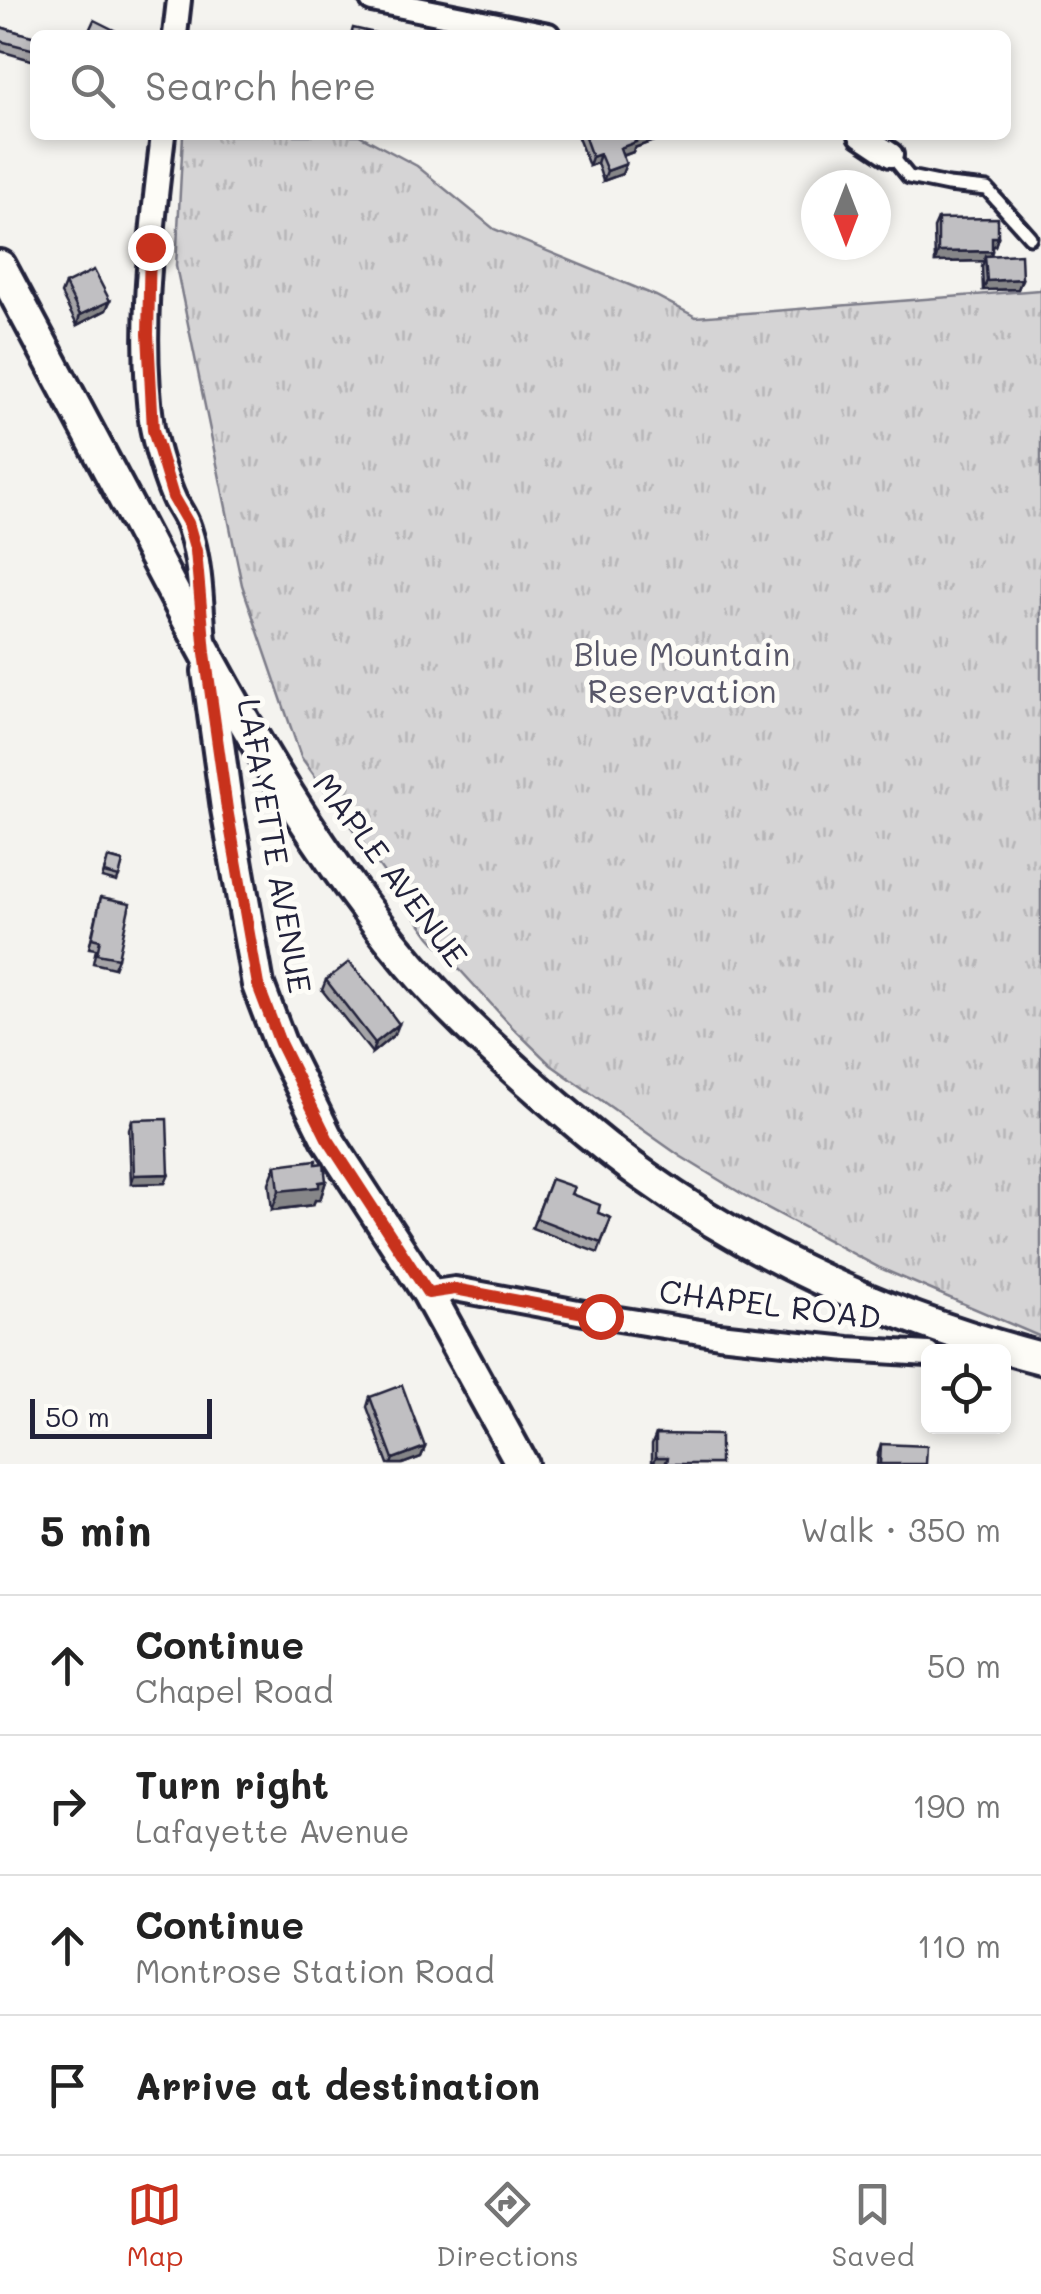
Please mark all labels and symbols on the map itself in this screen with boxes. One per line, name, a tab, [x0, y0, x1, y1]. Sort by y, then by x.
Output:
north arrow	[801, 170, 891, 260]
route end	[128, 225, 174, 271]
park label: Blue Mountain Reservation	[574, 632, 790, 711]
street label: LAFAYETTE AVENUE	[229, 695, 323, 996]
street label: MAPLE AVENUE	[305, 763, 478, 974]
street label: CHAPEL ROAD	[657, 1269, 883, 1337]
route start	[578, 1294, 624, 1340]
scale bar	[30, 1394, 212, 1438]

